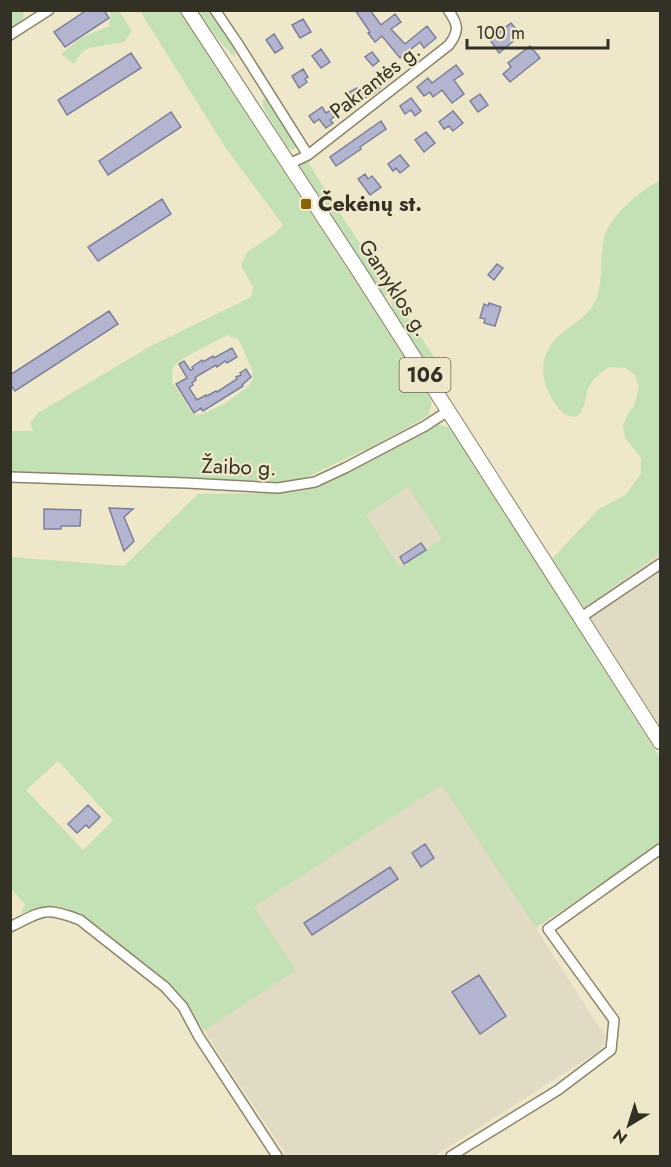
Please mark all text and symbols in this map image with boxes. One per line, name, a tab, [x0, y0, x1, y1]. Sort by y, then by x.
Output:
scale bar	[467, 12, 608, 50]
text: 100 m	[476, 20, 525, 46]
street label: Pakrantės g.	[323, 36, 427, 126]
place label: Čekėnų st.	[318, 189, 422, 219]
marker: Čekėnų st.	[299, 197, 313, 211]
street label: Gamyklos g.	[351, 234, 437, 342]
road number: 106	[400, 358, 450, 392]
street label: Žaibo g.	[201, 451, 277, 483]
north arrow	[599, 1095, 659, 1155]
text: N	[608, 1123, 632, 1149]

